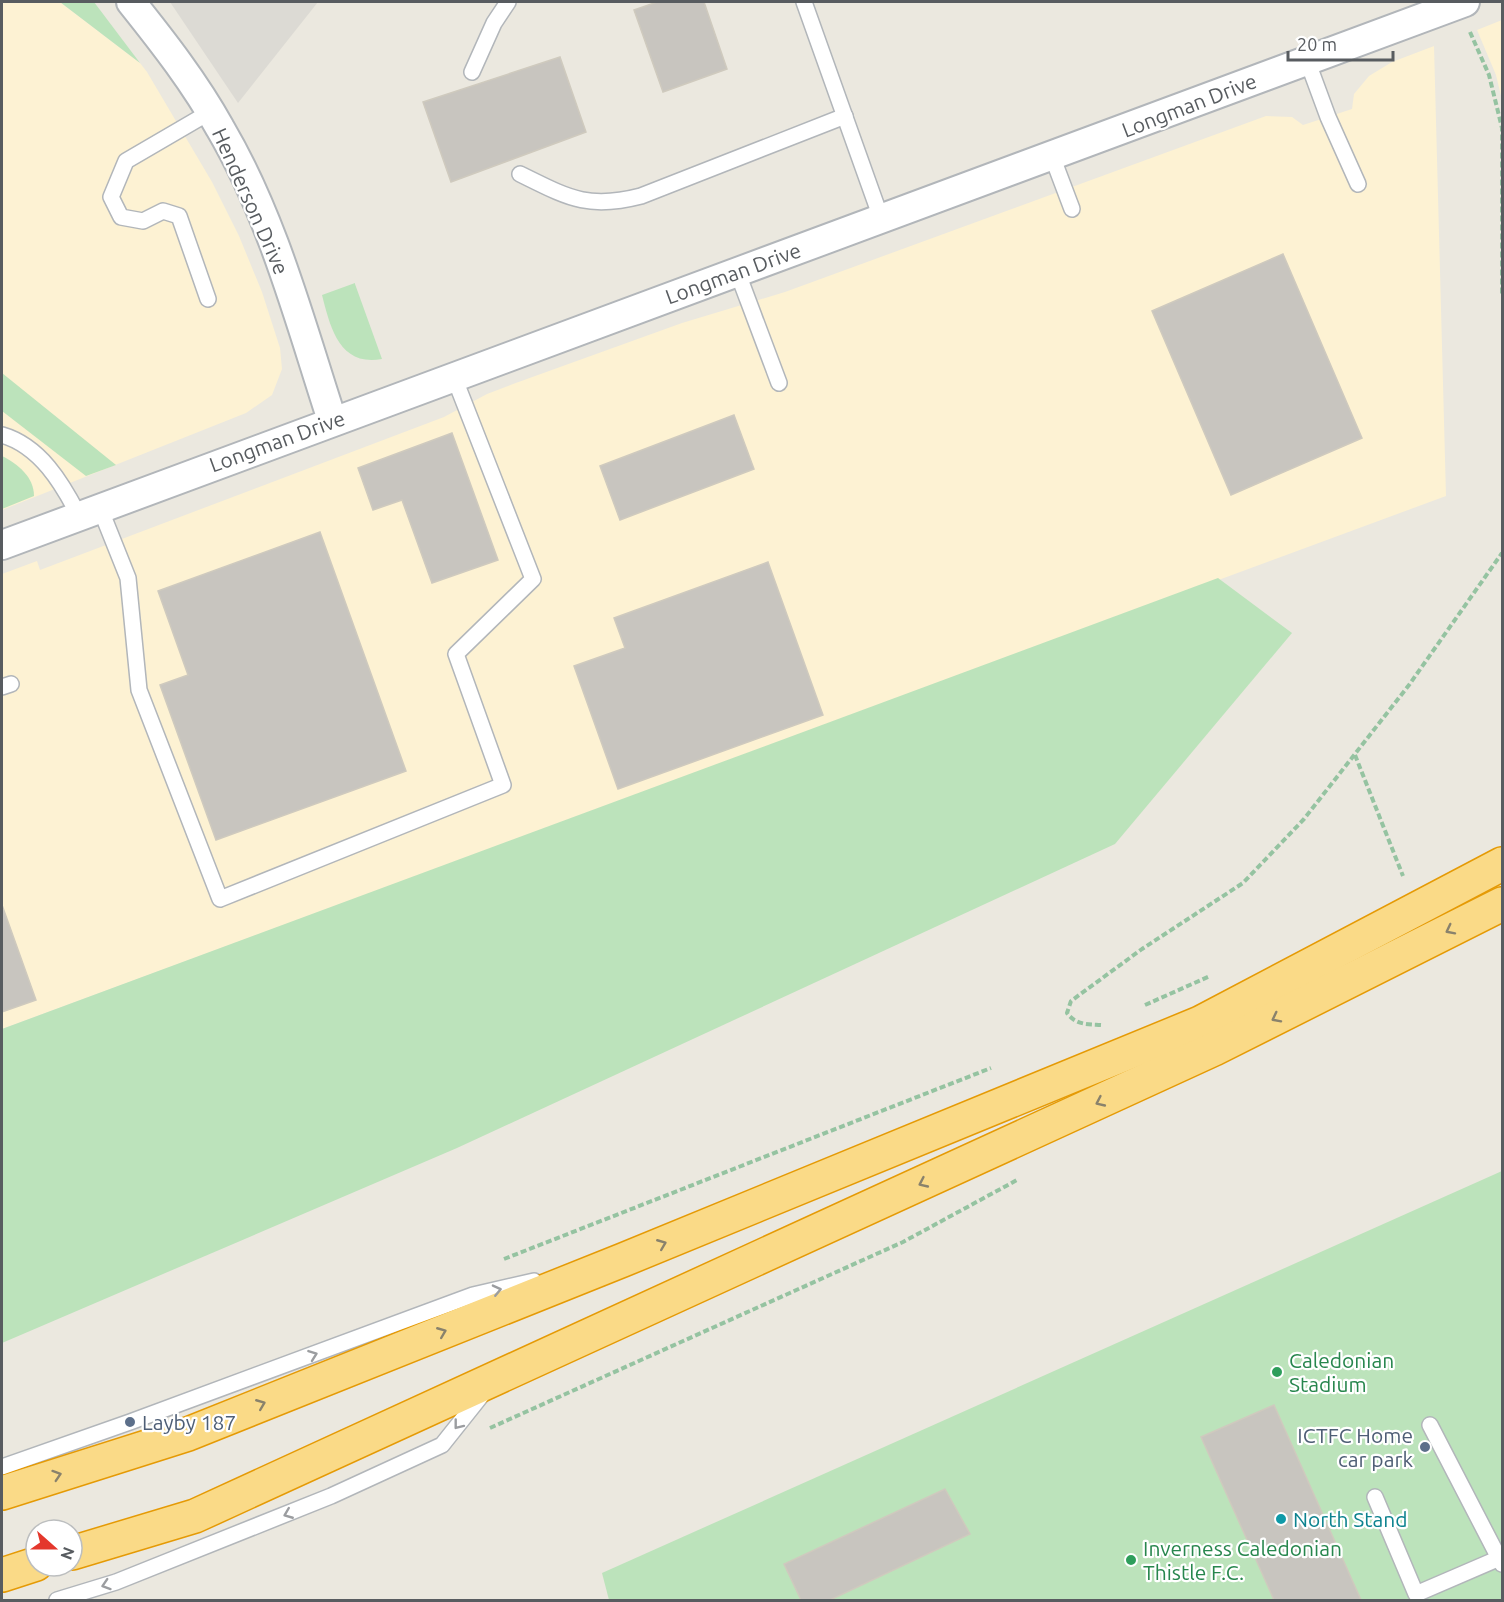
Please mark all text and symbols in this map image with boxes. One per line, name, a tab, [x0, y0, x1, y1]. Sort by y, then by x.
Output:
scale bar	[1288, 24, 1393, 62]
text: 20 m	[1297, 34, 1337, 54]
street label: Longman Drive	[1118, 68, 1260, 142]
street label: Henderson Drive	[208, 124, 294, 278]
street label: Longman Drive	[662, 237, 804, 309]
street label: Longman Drive	[206, 405, 348, 477]
one-way arrow	[1446, 923, 1457, 934]
one-way arrow	[1272, 1011, 1283, 1022]
one-way arrow	[1096, 1094, 1107, 1106]
one-way arrow	[918, 1175, 929, 1187]
one-way arrow	[656, 1239, 667, 1251]
one-way arrow	[492, 1284, 502, 1297]
one-way arrow	[436, 1327, 447, 1339]
place label: Caledonian Stadium	[1289, 1348, 1394, 1396]
one-way arrow	[308, 1349, 318, 1362]
marker: Caledonian Stadium	[1270, 1365, 1284, 1379]
one-way arrow	[256, 1399, 266, 1412]
place label: Layby 187	[142, 1410, 236, 1434]
marker: Layby 187	[123, 1415, 137, 1429]
one-way arrow	[455, 1418, 466, 1429]
place label: ICTFC Home car park	[1297, 1423, 1413, 1471]
marker: ICTFC Home car park	[1418, 1440, 1432, 1454]
one-way arrow	[51, 1470, 62, 1482]
one-way arrow	[283, 1507, 294, 1519]
place label: North Stand	[1293, 1507, 1408, 1531]
marker: North Stand	[1274, 1512, 1288, 1526]
north arrow	[24, 1518, 84, 1578]
place label: Inverness Caledonian Thistle F.C.	[1143, 1536, 1342, 1584]
text: N	[57, 1545, 79, 1562]
marker: Inverness Caledonian Thistle F.C.	[1124, 1553, 1138, 1567]
one-way arrow	[101, 1578, 112, 1590]

